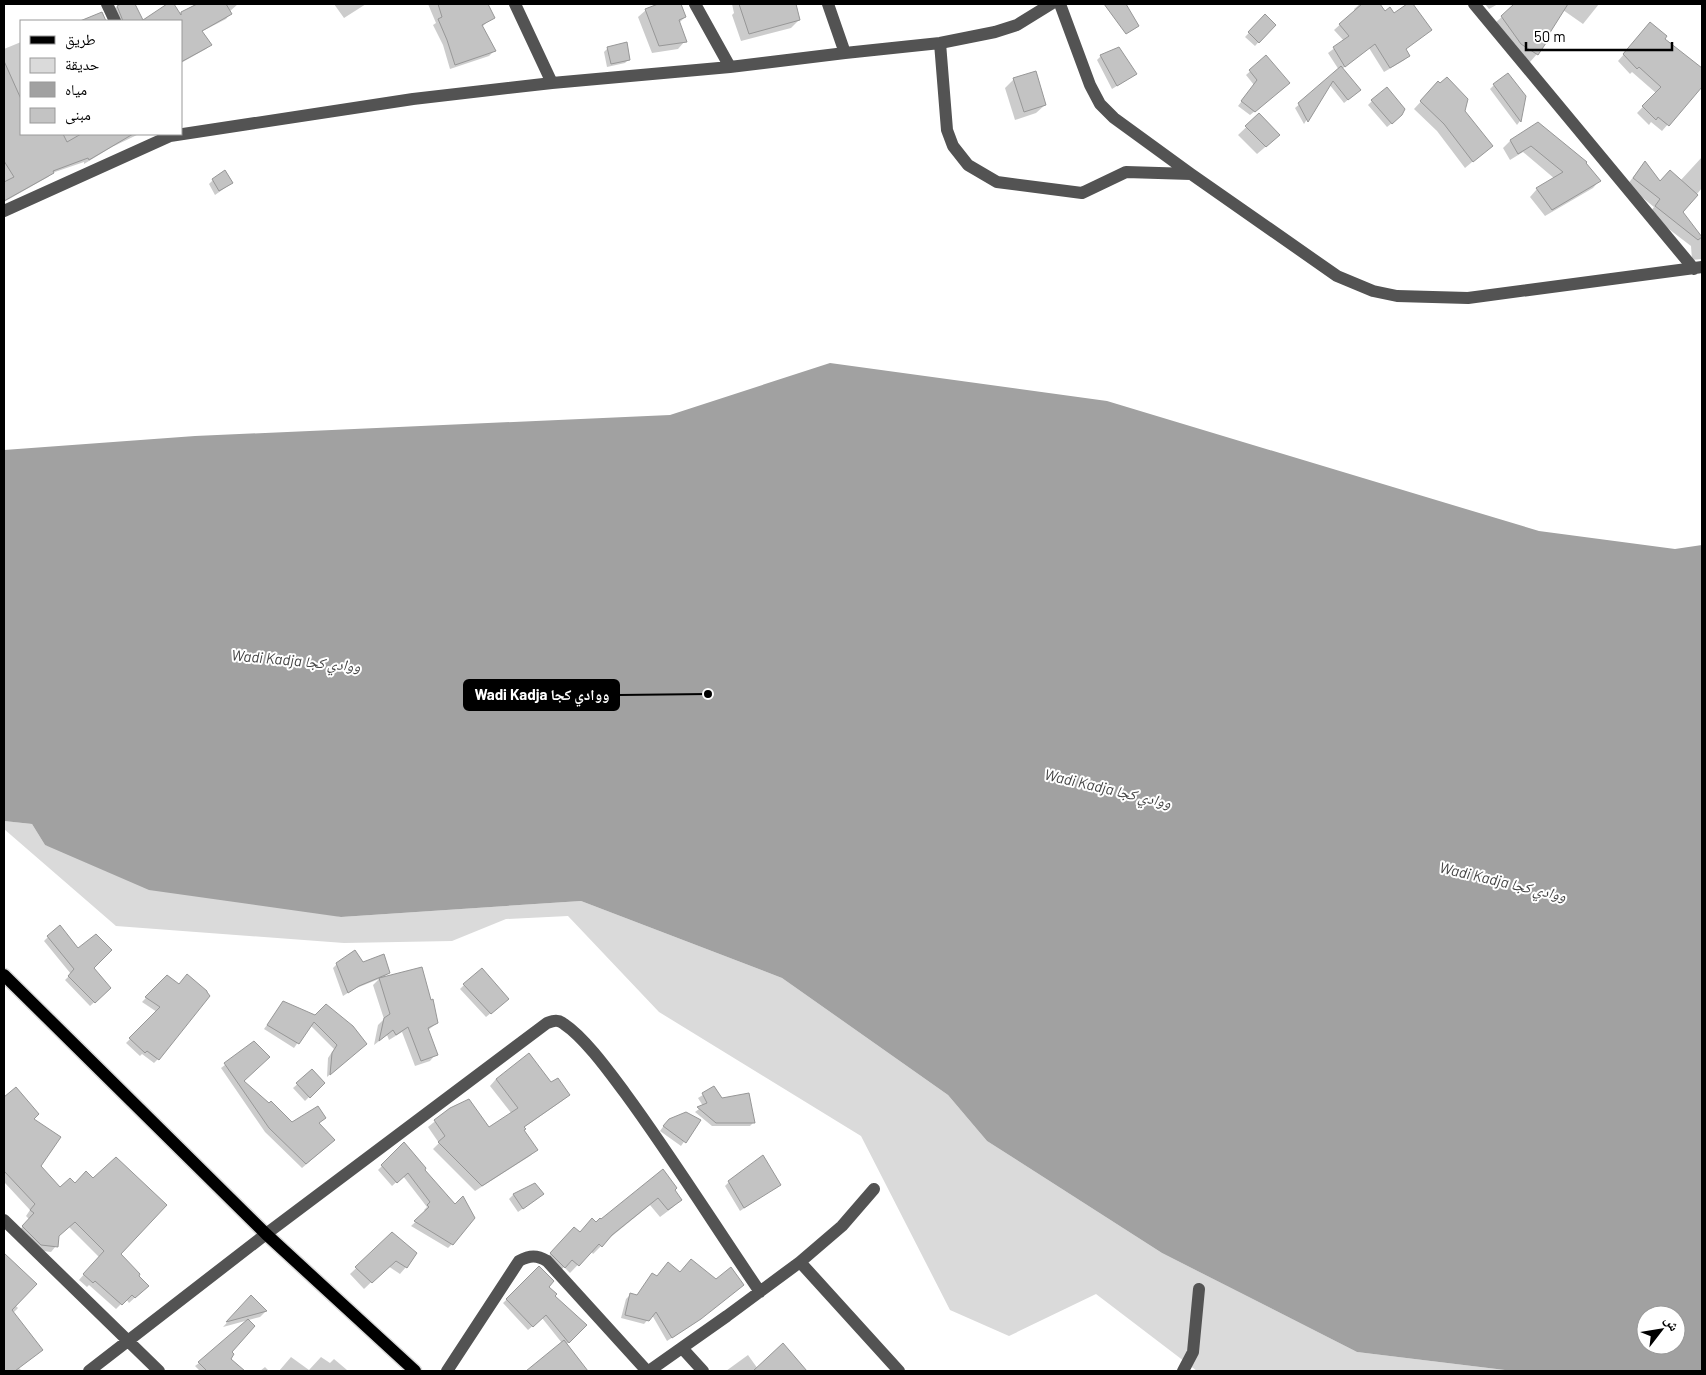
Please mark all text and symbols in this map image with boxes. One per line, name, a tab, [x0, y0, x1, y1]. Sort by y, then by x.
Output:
legend	[20, 20, 182, 135]
scale bar	[1526, 20, 1672, 52]
text: 50 m	[1534, 27, 1566, 45]
text: طريق	[65, 30, 96, 50]
text: حديقة	[65, 55, 100, 73]
text: مياه	[65, 80, 87, 98]
text: مبنى	[65, 105, 91, 125]
water label: Wadi Kadja ووادي كجا	[230, 645, 361, 678]
callout: Wadi Kadja ووادي كجا	[464, 680, 619, 710]
text: Wadi Kadja ووادي كجا	[474, 685, 610, 707]
water label: Wadi Kadja ووادي كجا	[1042, 765, 1173, 815]
water label: Wadi Kadja ووادي كجا	[1437, 858, 1568, 908]
north arrow	[1636, 1305, 1686, 1355]
text: ش	[1661, 1312, 1684, 1334]

